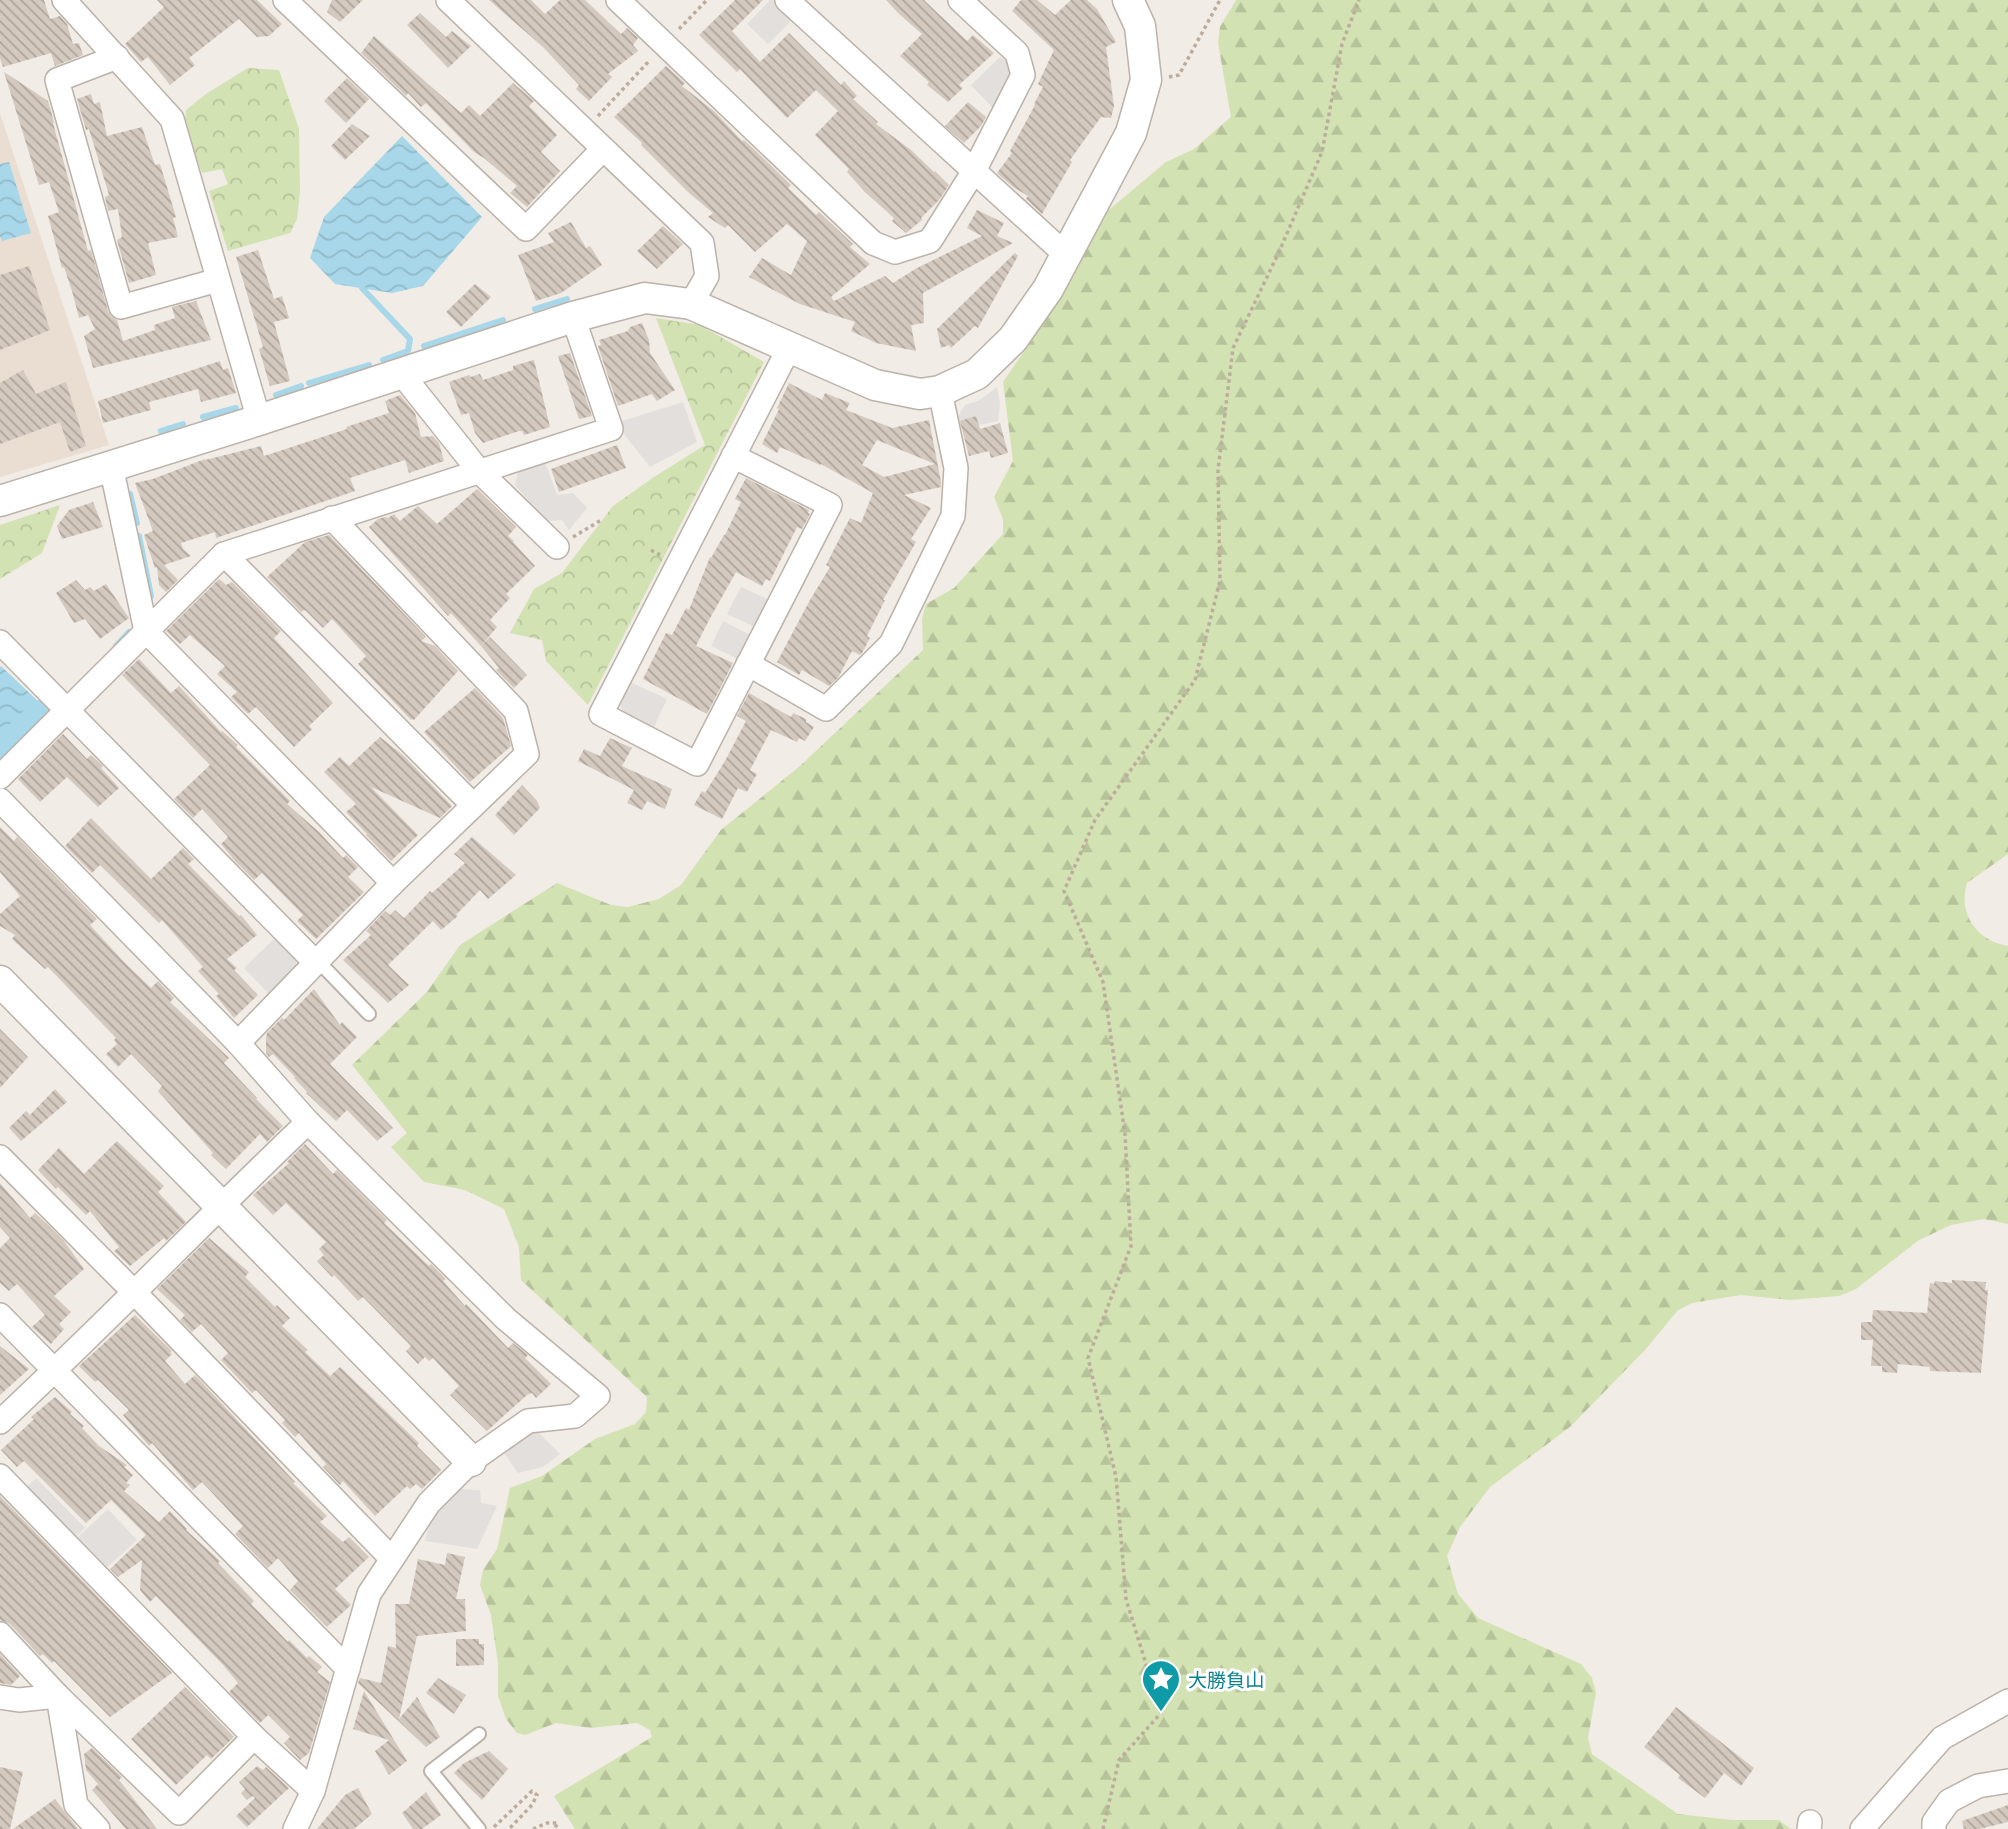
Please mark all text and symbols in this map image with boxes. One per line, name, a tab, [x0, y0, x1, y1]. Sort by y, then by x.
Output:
place icon: 大勝負山	[1140, 1658, 1182, 1713]
place label: 大勝負山	[1188, 1668, 1264, 1691]

